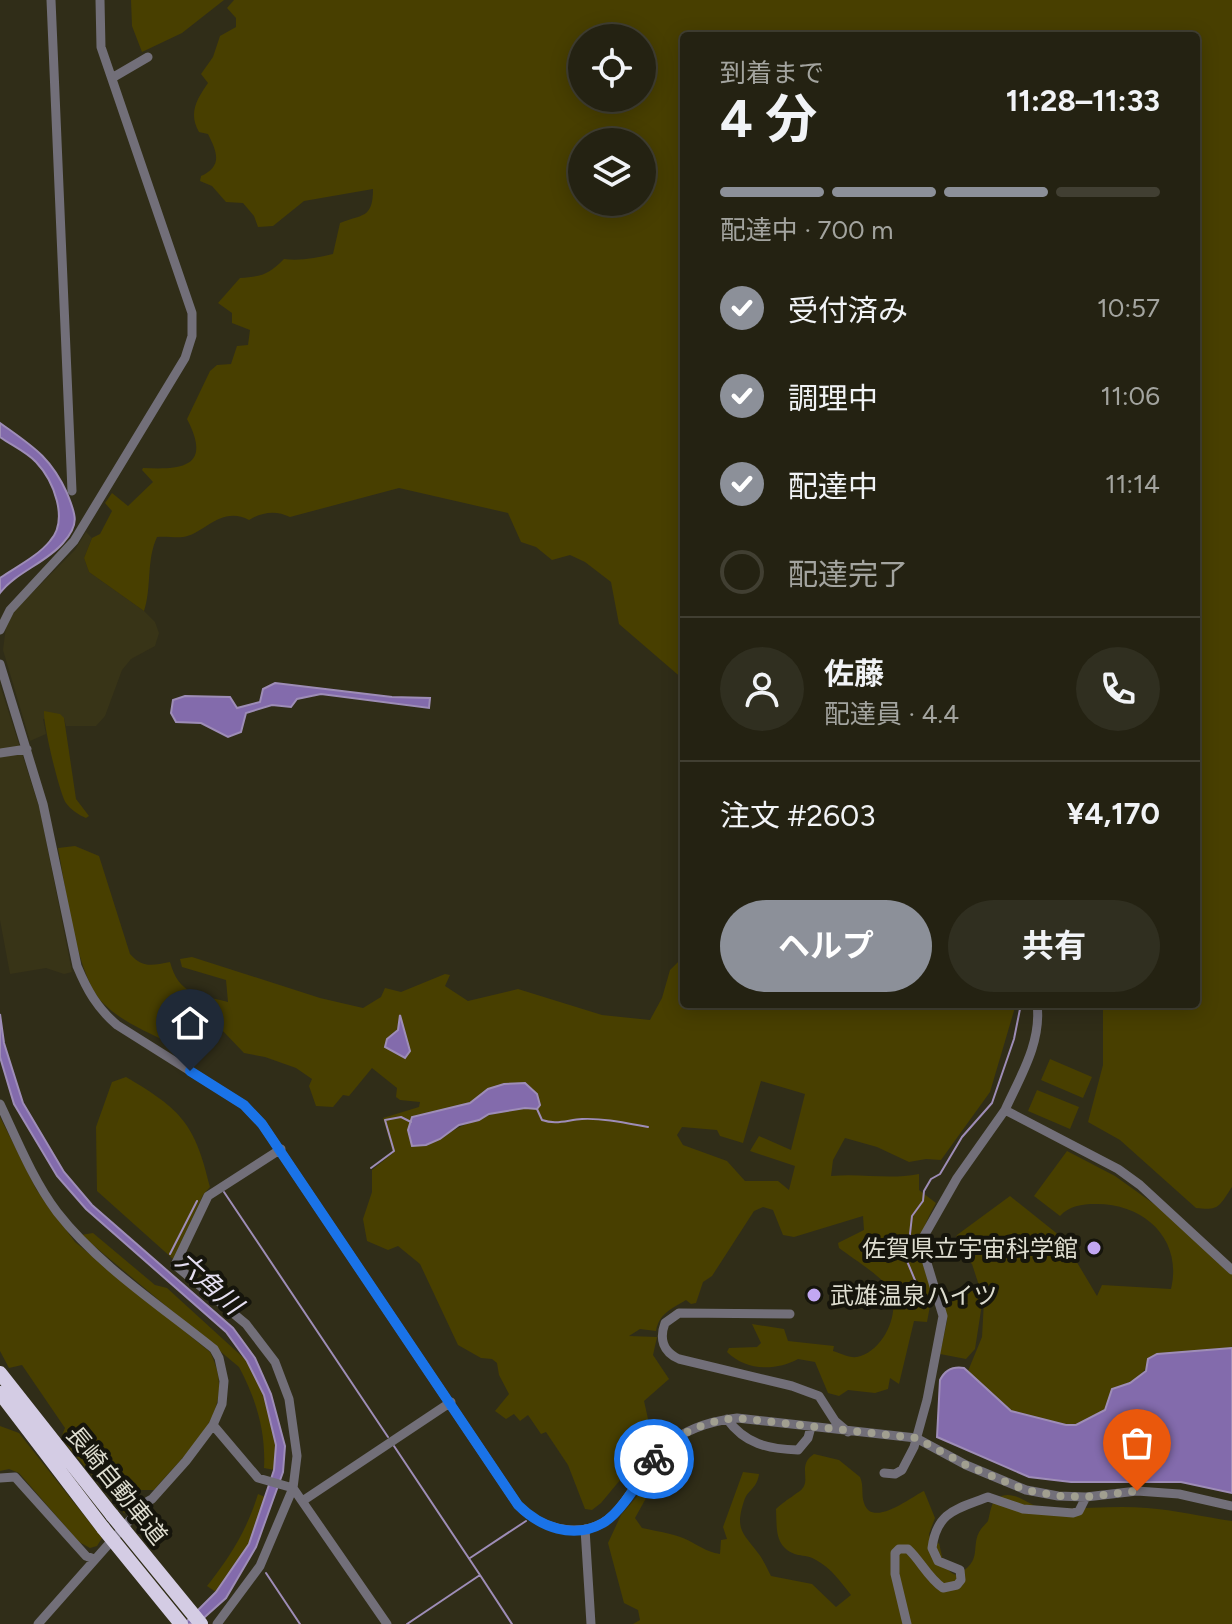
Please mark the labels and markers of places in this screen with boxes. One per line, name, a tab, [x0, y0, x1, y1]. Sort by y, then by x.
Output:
pin	[156, 989, 224, 1071]
place label: 佐賀県立宇宙科学館	[862, 1234, 1078, 1263]
marker: 佐賀県立宇宙科学館	[1085, 1239, 1103, 1257]
place label: 武雄温泉ハイツ	[830, 1281, 998, 1310]
marker: 武雄温泉ハイツ	[805, 1286, 823, 1304]
pin	[1103, 1409, 1171, 1491]

